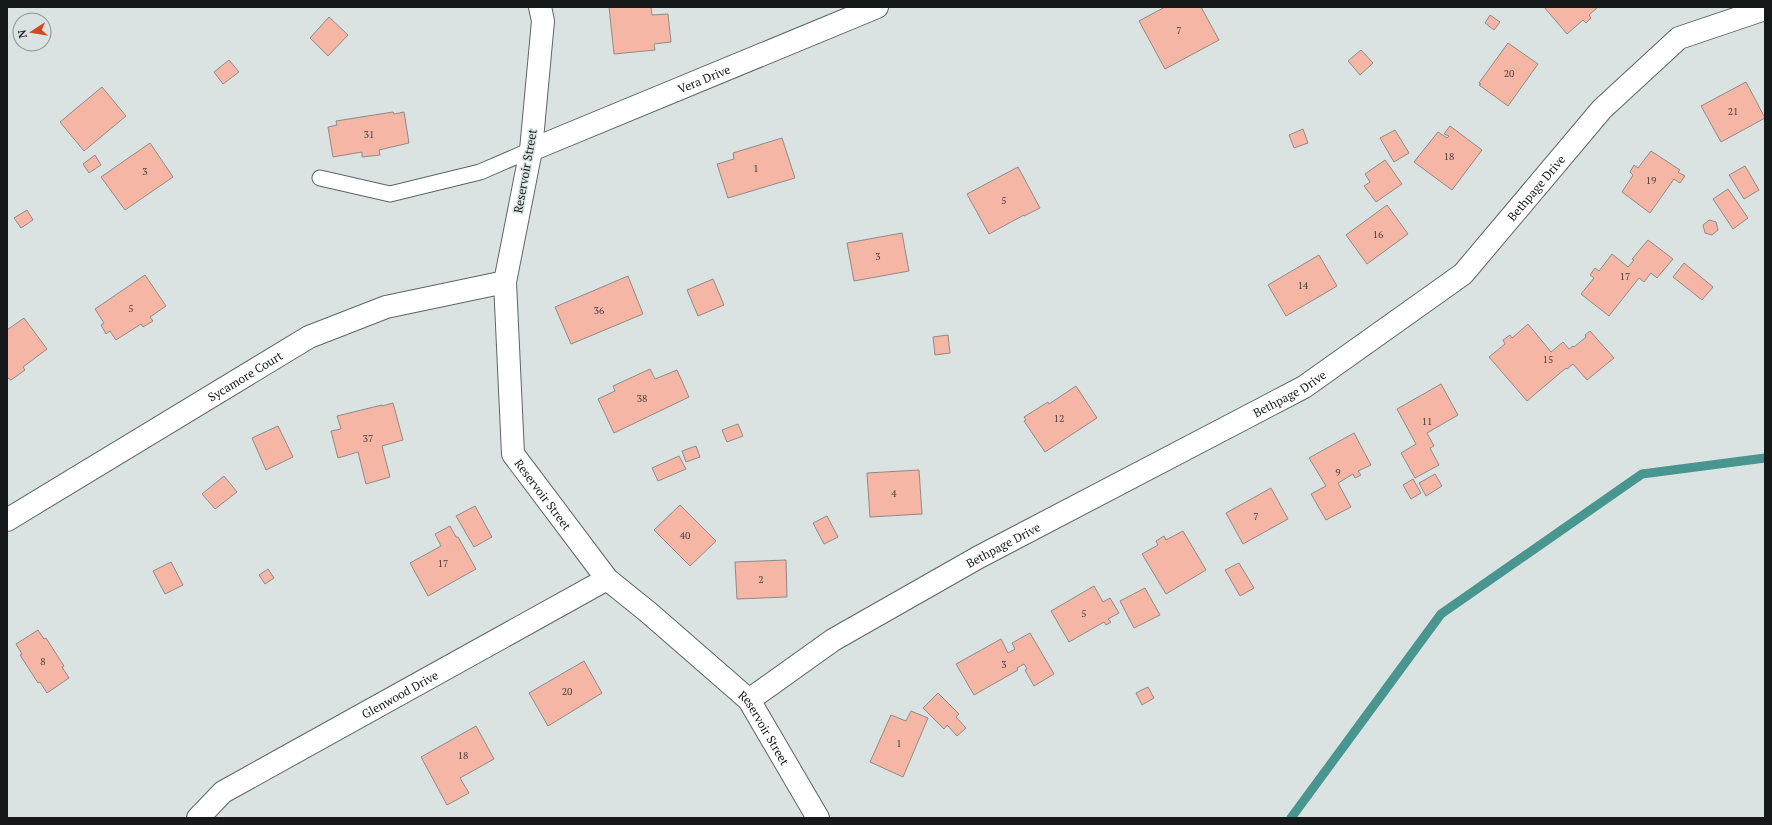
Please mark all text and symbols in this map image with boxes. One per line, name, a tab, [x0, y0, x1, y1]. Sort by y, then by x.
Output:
north arrow	[12, 12, 52, 52]
house number: 7	[1176, 24, 1182, 37]
text: N	[14, 28, 30, 40]
street label: Vera Drive	[675, 61, 732, 96]
house number: 20	[1504, 67, 1514, 80]
house number: 21	[1728, 105, 1738, 118]
street label: Reservoir Street	[510, 127, 540, 214]
house number: 31	[364, 128, 374, 141]
house number: 18	[1444, 150, 1454, 163]
street label: Bethpage Drive	[1504, 152, 1568, 224]
house number: 1	[753, 162, 759, 175]
house number: 3	[142, 165, 148, 178]
house number: 19	[1646, 174, 1656, 187]
house number: 5	[1001, 194, 1007, 207]
house number: 16	[1373, 228, 1384, 241]
house number: 3	[875, 250, 881, 263]
house number: 17	[1620, 270, 1630, 283]
house number: 14	[1298, 279, 1309, 292]
house number: 5	[128, 302, 134, 315]
house number: 36	[594, 304, 605, 317]
street label: Sycamore Court	[205, 347, 285, 404]
house number: 15	[1543, 353, 1553, 366]
street label: Bethpage Drive	[1250, 366, 1329, 420]
house number: 38	[637, 392, 647, 405]
house number: 12	[1054, 412, 1064, 425]
house number: 11	[1422, 415, 1432, 428]
house number: 37	[363, 432, 373, 445]
street label: Reservoir Street	[512, 456, 575, 533]
house number: 9	[1335, 466, 1341, 479]
house number: 4	[891, 487, 897, 500]
house number: 7	[1253, 510, 1259, 523]
street label: Bethpage Drive	[963, 519, 1042, 570]
house number: 40	[680, 529, 690, 542]
house number: 17	[438, 557, 448, 570]
house number: 2	[758, 573, 764, 586]
house number: 5	[1081, 607, 1087, 620]
house number: 8	[40, 655, 46, 668]
house number: 3	[1001, 658, 1007, 671]
street label: Glenwood Drive	[359, 667, 440, 721]
house number: 20	[562, 685, 572, 698]
street label: Reservoir Street	[736, 687, 793, 768]
house number: 1	[896, 737, 902, 750]
house number: 18	[458, 749, 468, 762]

